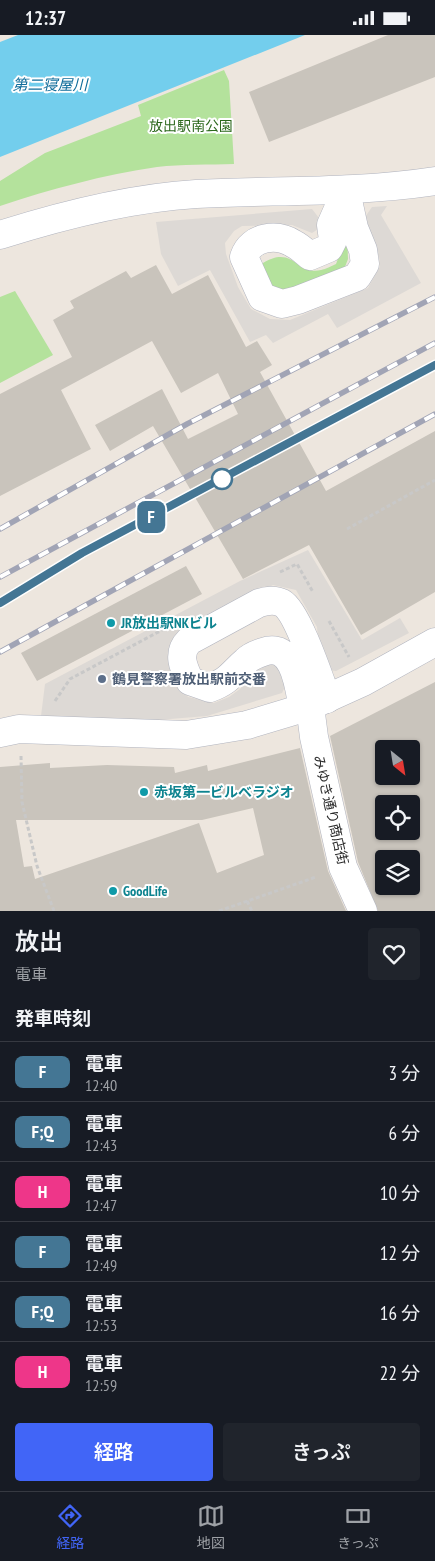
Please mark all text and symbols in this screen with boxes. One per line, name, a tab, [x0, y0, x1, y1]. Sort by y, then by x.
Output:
text: 12:37	[25, 6, 66, 30]
water label: 第二寝屋川	[12, 75, 89, 94]
park label: 放出駅南公園	[149, 117, 233, 135]
unlabelled marker	[211, 468, 233, 490]
line badge: F	[135, 501, 167, 533]
text: F	[147, 505, 155, 528]
place label: JR放出駅NKビル	[120, 614, 217, 632]
marker: JR放出駅NKビル	[105, 617, 117, 629]
place label: 鶴見警察署放出駅前交番	[112, 670, 266, 688]
marker: 鶴見警察署放出駅前交番	[96, 673, 108, 685]
north arrow	[375, 740, 420, 785]
map controls	[375, 740, 420, 895]
street label: みゆき通り商店街	[310, 753, 352, 867]
place label: 赤坂第一ビルべラジオ	[154, 783, 294, 801]
marker: 赤坂第一ビルべラジオ	[138, 786, 150, 798]
button: locate	[375, 795, 420, 840]
button: layers	[375, 850, 420, 895]
place label: GoodLife	[123, 882, 168, 900]
marker: GoodLife	[107, 885, 119, 897]
text: 放出	[15, 926, 63, 957]
button: heart	[368, 928, 420, 980]
text: 電車	[15, 964, 47, 984]
text: 発車時刻	[15, 1006, 91, 1030]
text: 電車	[85, 1051, 123, 1075]
text: F	[39, 1060, 46, 1083]
text: 3 分	[388, 1061, 420, 1085]
text: 12:40	[85, 1075, 117, 1095]
text: 電車	[85, 1111, 123, 1135]
text: F;Q	[31, 1120, 54, 1143]
text: 6 分	[388, 1121, 420, 1145]
text: 12:43	[85, 1135, 117, 1155]
text: 電車	[85, 1171, 123, 1195]
text: H	[38, 1180, 47, 1203]
text: 10 分	[380, 1181, 420, 1205]
text: 12:47	[85, 1195, 117, 1215]
text: 電車	[85, 1231, 123, 1255]
text: F	[39, 1240, 46, 1263]
text: 12 分	[380, 1241, 420, 1265]
text: 12:49	[85, 1255, 117, 1275]
text: 電車	[85, 1291, 123, 1315]
text: F;Q	[31, 1300, 54, 1323]
text: 16 分	[380, 1301, 420, 1325]
text: 12:53	[85, 1315, 117, 1335]
text: 電車	[85, 1351, 123, 1375]
text: H	[38, 1360, 47, 1383]
text: 22 分	[380, 1361, 420, 1385]
text: 12:59	[85, 1375, 117, 1395]
button: 経路	[15, 1423, 213, 1481]
button: きっぷ	[223, 1423, 420, 1481]
tab: 経路	[56, 1502, 84, 1552]
tab: 地図	[197, 1502, 225, 1552]
tab: きっぷ	[337, 1502, 379, 1552]

